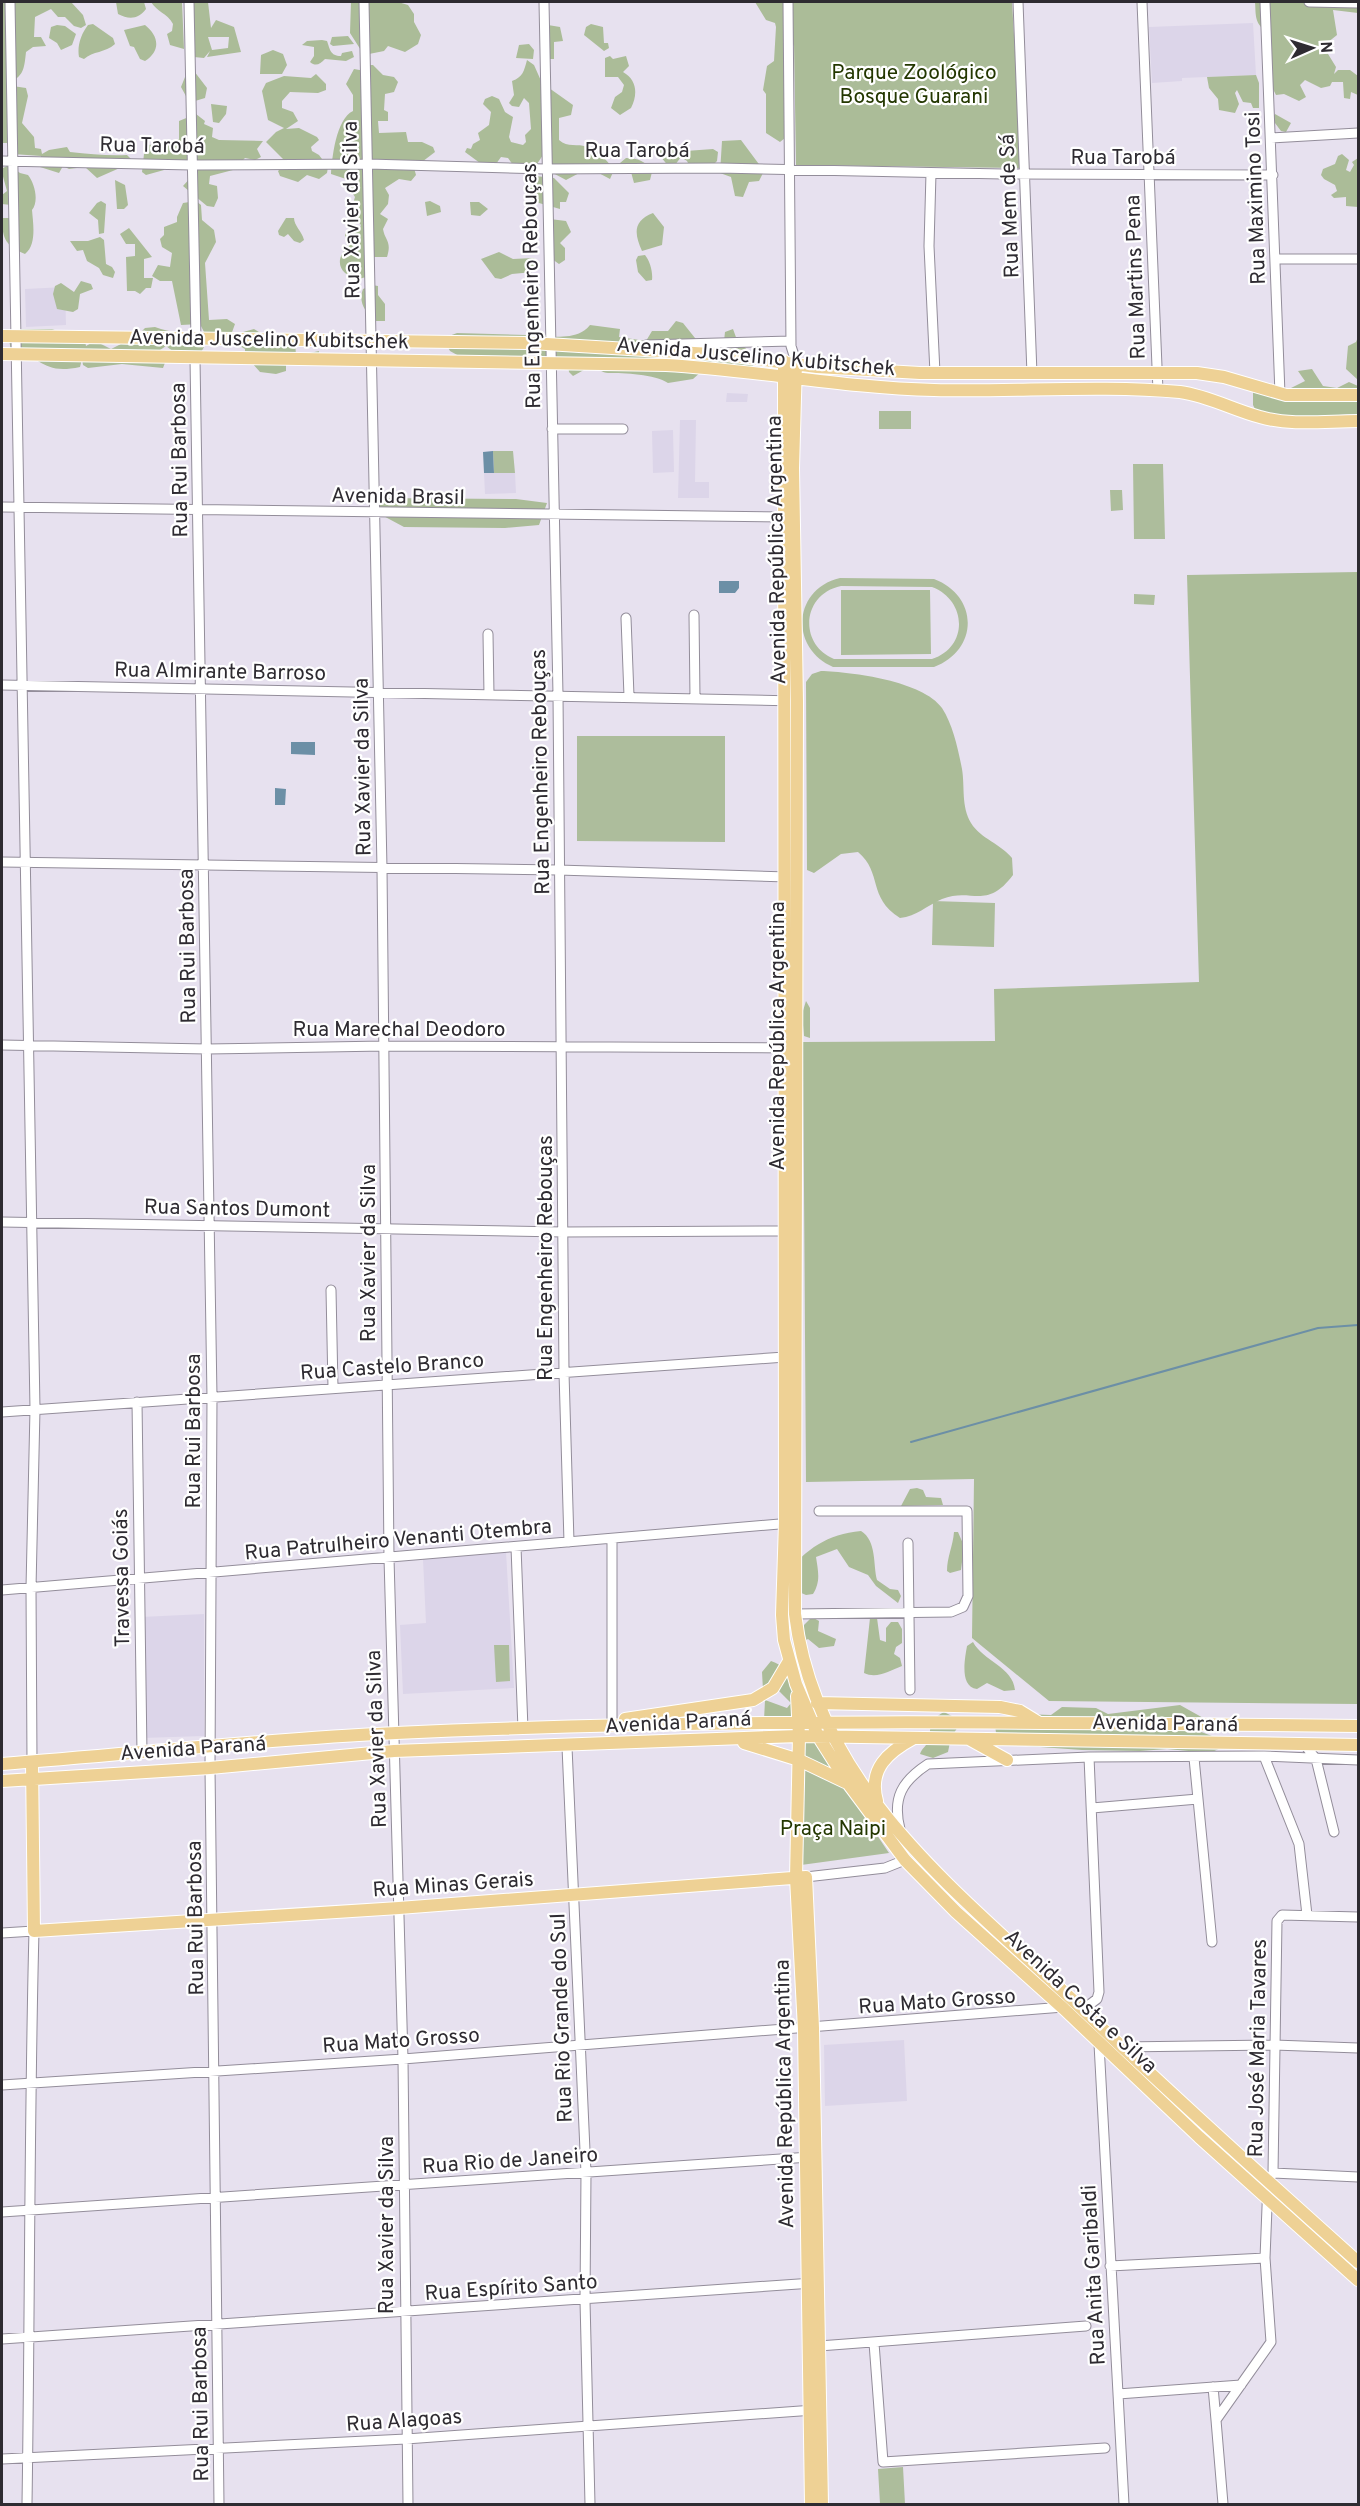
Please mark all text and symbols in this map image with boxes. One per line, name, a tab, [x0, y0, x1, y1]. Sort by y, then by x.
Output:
north arrow	[1282, 18, 1342, 78]
text: N	[1315, 41, 1335, 54]
park label: Parque Zoológico Bosque Guarani	[831, 60, 997, 111]
street label: Rua Maximino Tosi	[1240, 111, 1273, 285]
street label: Rua Xavier da Silva	[337, 121, 368, 299]
street label: Rua Tarobá	[99, 132, 205, 161]
street label: Rua Mem de Sá	[994, 133, 1027, 279]
street label: Rua Tarobá	[584, 138, 690, 165]
street label: Rua Tarobá	[1070, 145, 1176, 172]
street label: Rua Engenheiro Rebouças	[517, 163, 548, 409]
street label: Rua Martins Pena	[1120, 194, 1153, 360]
street label: Avenida Juscelino Kubitschek	[129, 325, 409, 356]
street label: Avenida Juscelino Kubitschek	[615, 332, 897, 383]
street label: Rua Rui Barbosa	[166, 382, 195, 538]
street label: Avenida República Argentina	[762, 415, 793, 685]
street label: Avenida Brasil	[331, 483, 465, 512]
street label: Rua Engenheiro Rebouças	[526, 649, 557, 895]
street label: Rua Almirante Barroso	[114, 657, 326, 688]
street label: Rua Xavier da Silva	[348, 678, 379, 856]
street label: Rua Rui Barbosa	[174, 868, 203, 1024]
street label: Avenida República Argentina	[765, 901, 792, 1171]
street label: Rua Marechal Deodoro	[292, 1017, 506, 1044]
street label: Rua Engenheiro Rebouças	[533, 1135, 560, 1381]
street label: Rua Xavier da Silva	[356, 1164, 383, 1342]
street label: Rua Santos Dumont	[144, 1194, 330, 1225]
street label: Rua Castelo Branco	[299, 1348, 485, 1387]
street label: Rua Rui Barbosa	[181, 1353, 208, 1509]
street label: Travessa Goiás	[108, 1508, 137, 1648]
street label: Rua Patrulheiro Venanti Otembra	[243, 1514, 553, 1567]
street label: Rua Xavier da Silva	[361, 1649, 394, 1829]
street label: Avenida Paraná	[604, 1706, 752, 1741]
street label: Avenida Paraná	[1092, 1710, 1238, 1739]
street label: Avenida Paraná	[119, 1731, 267, 1768]
park label: Praça Naipi	[780, 1816, 886, 1843]
street label: Rua Rui Barbosa	[182, 1840, 211, 1996]
street label: Rua Minas Gerais	[372, 1866, 535, 1905]
street label: Rua Rio Grande do Sul	[545, 1913, 580, 2123]
street label: Avenida Costa e Silva	[998, 1924, 1162, 2080]
street label: Rua José Maria Tavares	[1243, 1938, 1274, 2158]
street label: Avenida República Argentina	[770, 1959, 801, 2229]
street label: Rua Mato Grosso	[857, 1984, 1017, 2021]
street label: Rua Mato Grosso	[321, 2023, 481, 2060]
street label: Rua Xavier da Silva	[374, 2136, 401, 2314]
street label: Rua Rio de Janeiro	[421, 2142, 599, 2181]
street label: Rua Anita Garibaldi	[1076, 2184, 1113, 2366]
street label: Rua Espírito Santo	[424, 2269, 599, 2308]
street label: Rua Rui Barbosa	[187, 2326, 216, 2482]
street label: Rua Alagoas	[345, 2404, 463, 2439]

